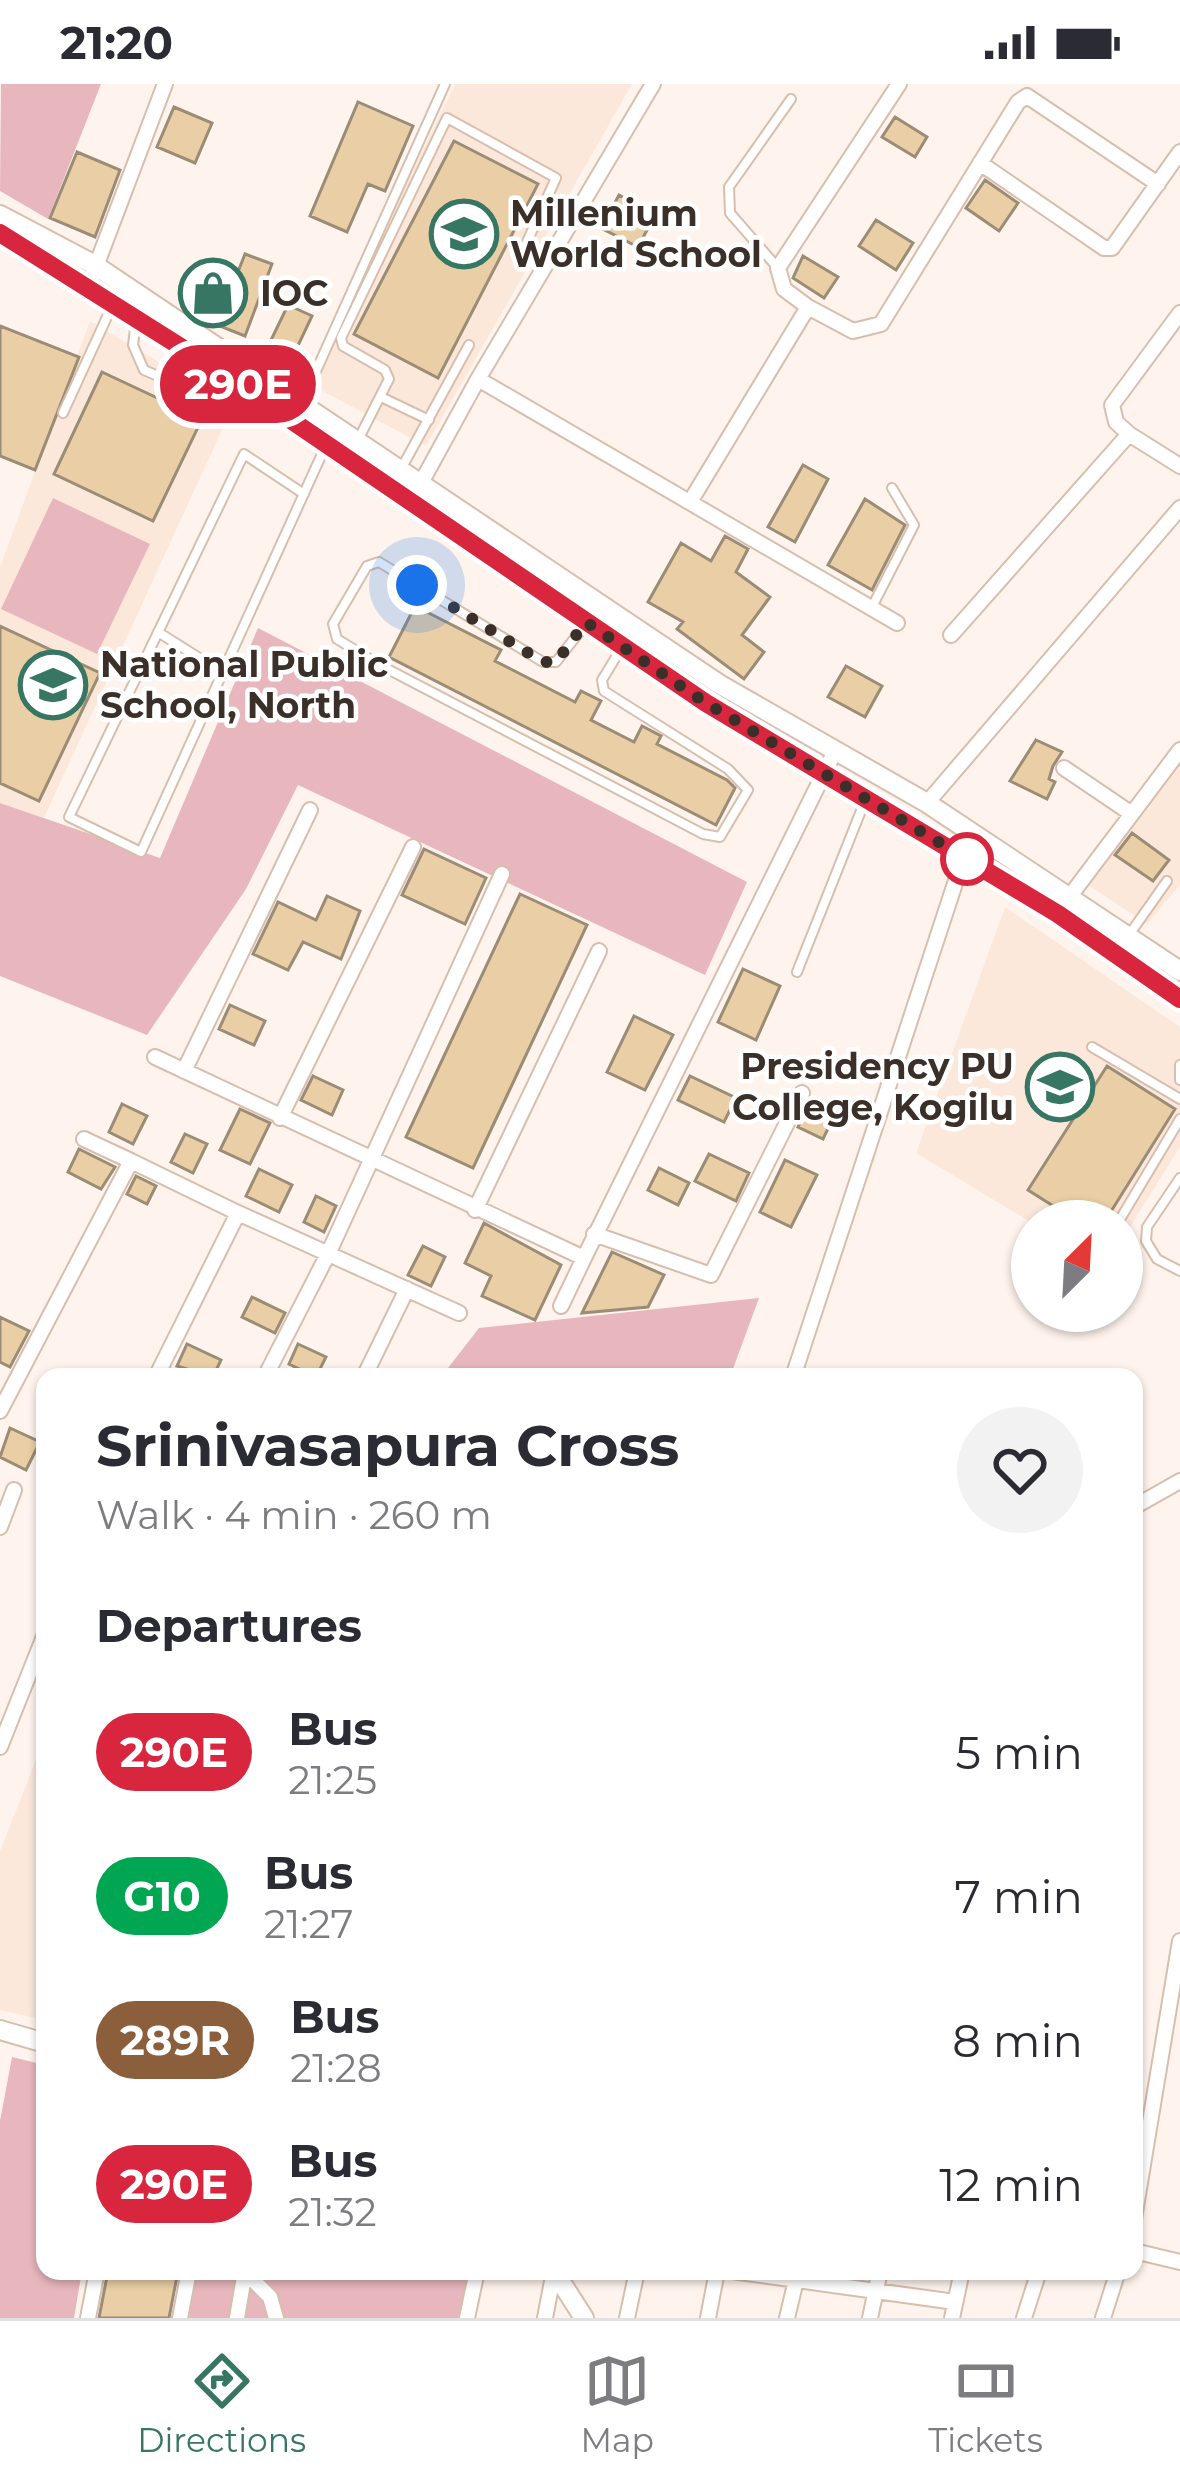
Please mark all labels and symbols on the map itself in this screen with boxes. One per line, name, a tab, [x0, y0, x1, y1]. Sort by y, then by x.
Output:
place label: Millenium World School	[510, 191, 762, 276]
school or university icon: Millenium World School	[429, 199, 499, 269]
shop icon: IOC	[178, 258, 248, 328]
place label: IOC	[260, 271, 328, 315]
line badge: 290E	[154, 345, 322, 423]
your location	[387, 555, 447, 615]
place label: National Public School, North	[100, 642, 388, 727]
school or university icon: National Public School, North	[18, 650, 88, 720]
unlabelled marker	[942, 834, 992, 884]
place label: Presidency PU College, Kogilu	[732, 1044, 1014, 1129]
school or university icon: Presidency PU College, Kogilu	[1025, 1052, 1095, 1122]
north arrow	[1011, 1200, 1143, 1332]

